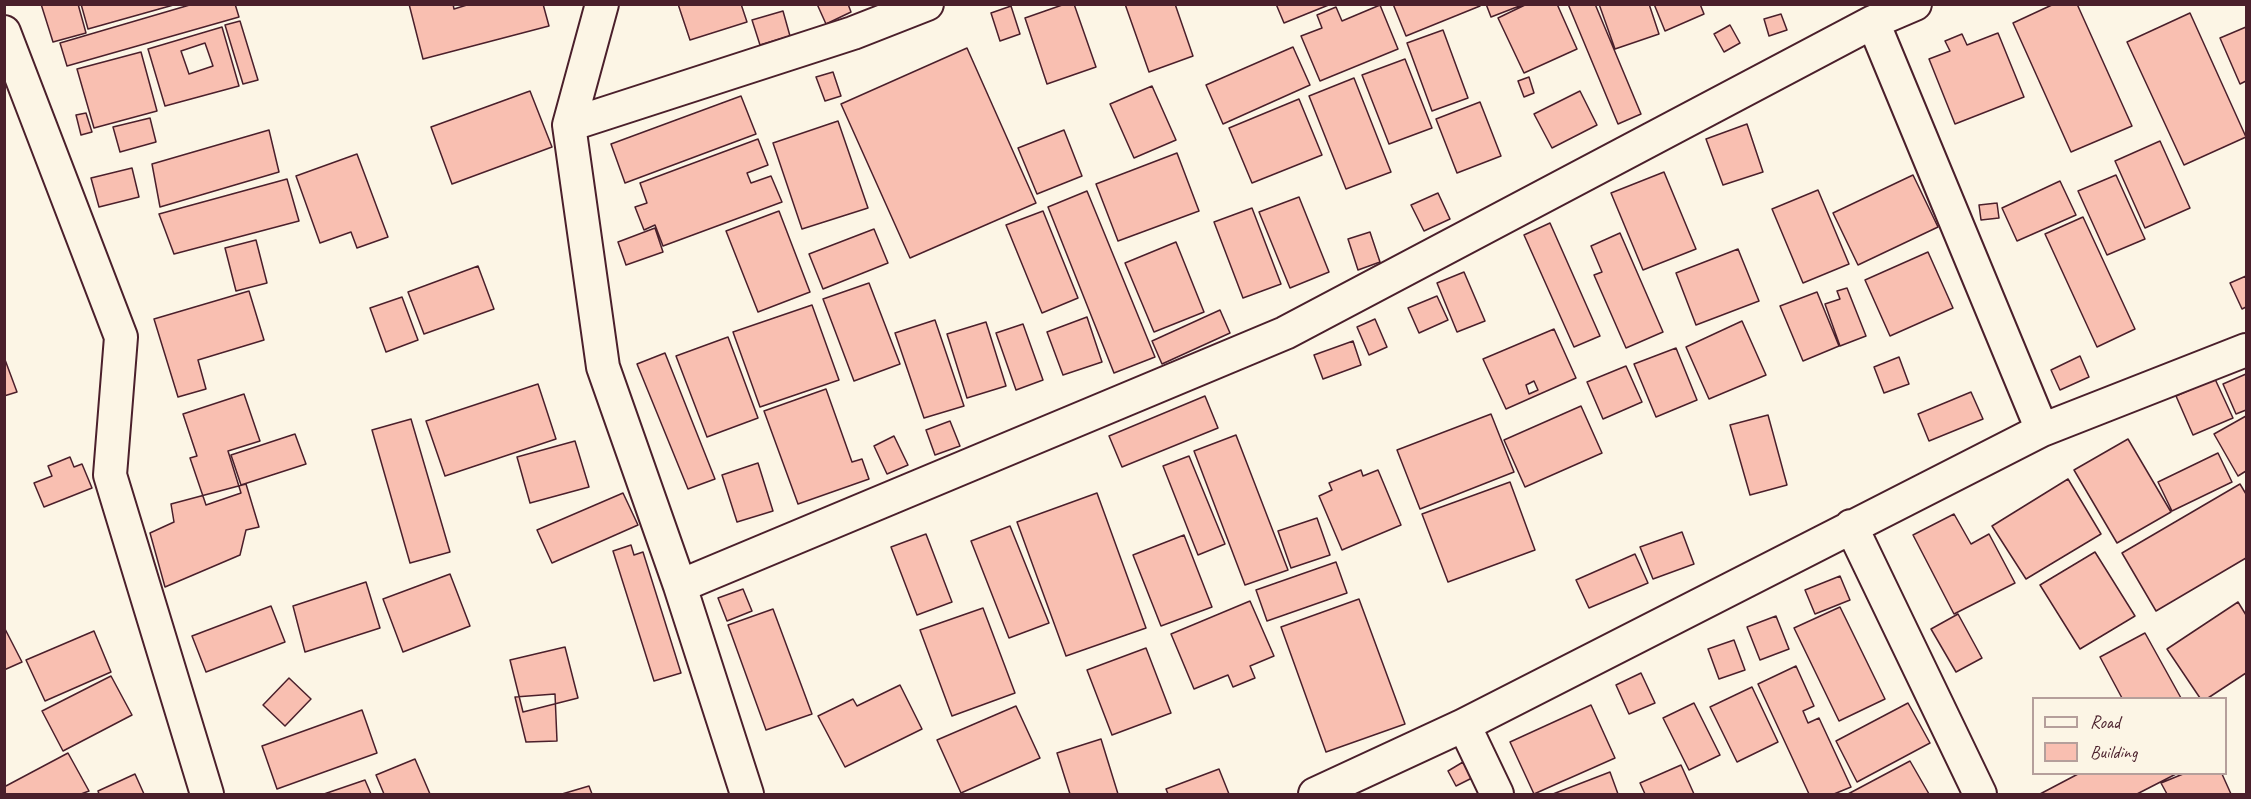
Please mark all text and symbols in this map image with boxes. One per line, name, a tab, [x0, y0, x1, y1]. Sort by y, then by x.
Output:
legend	[2032, 697, 2227, 775]
text: Road	[2090, 711, 2120, 733]
text: Building	[2090, 741, 2137, 763]

